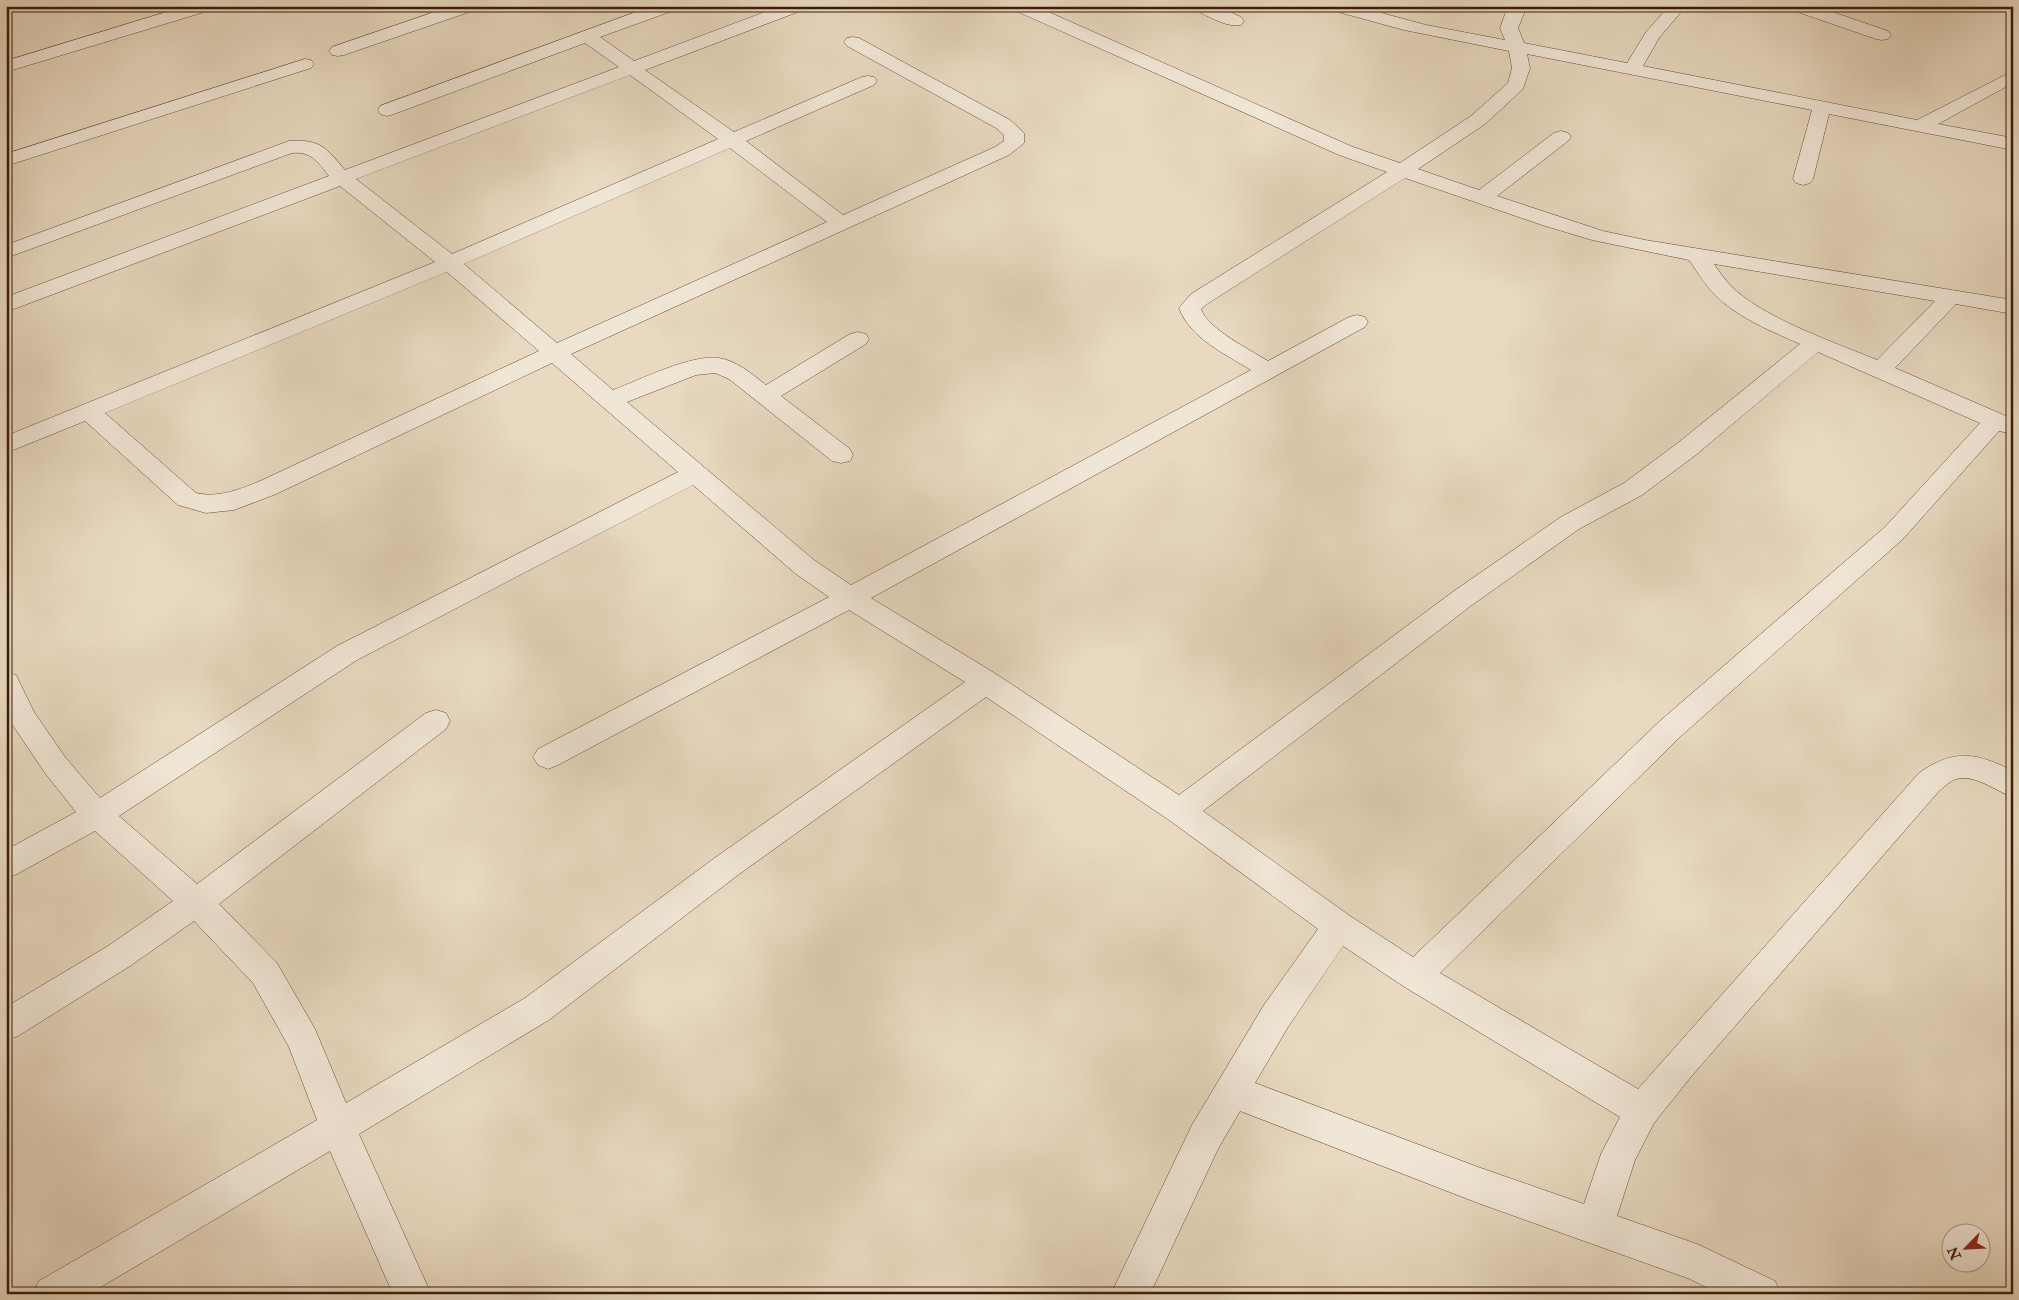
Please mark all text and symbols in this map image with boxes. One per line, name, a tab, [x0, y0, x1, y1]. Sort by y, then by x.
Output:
north arrow	[1942, 1222, 1992, 1272]
text: N	[1944, 1243, 1965, 1263]

